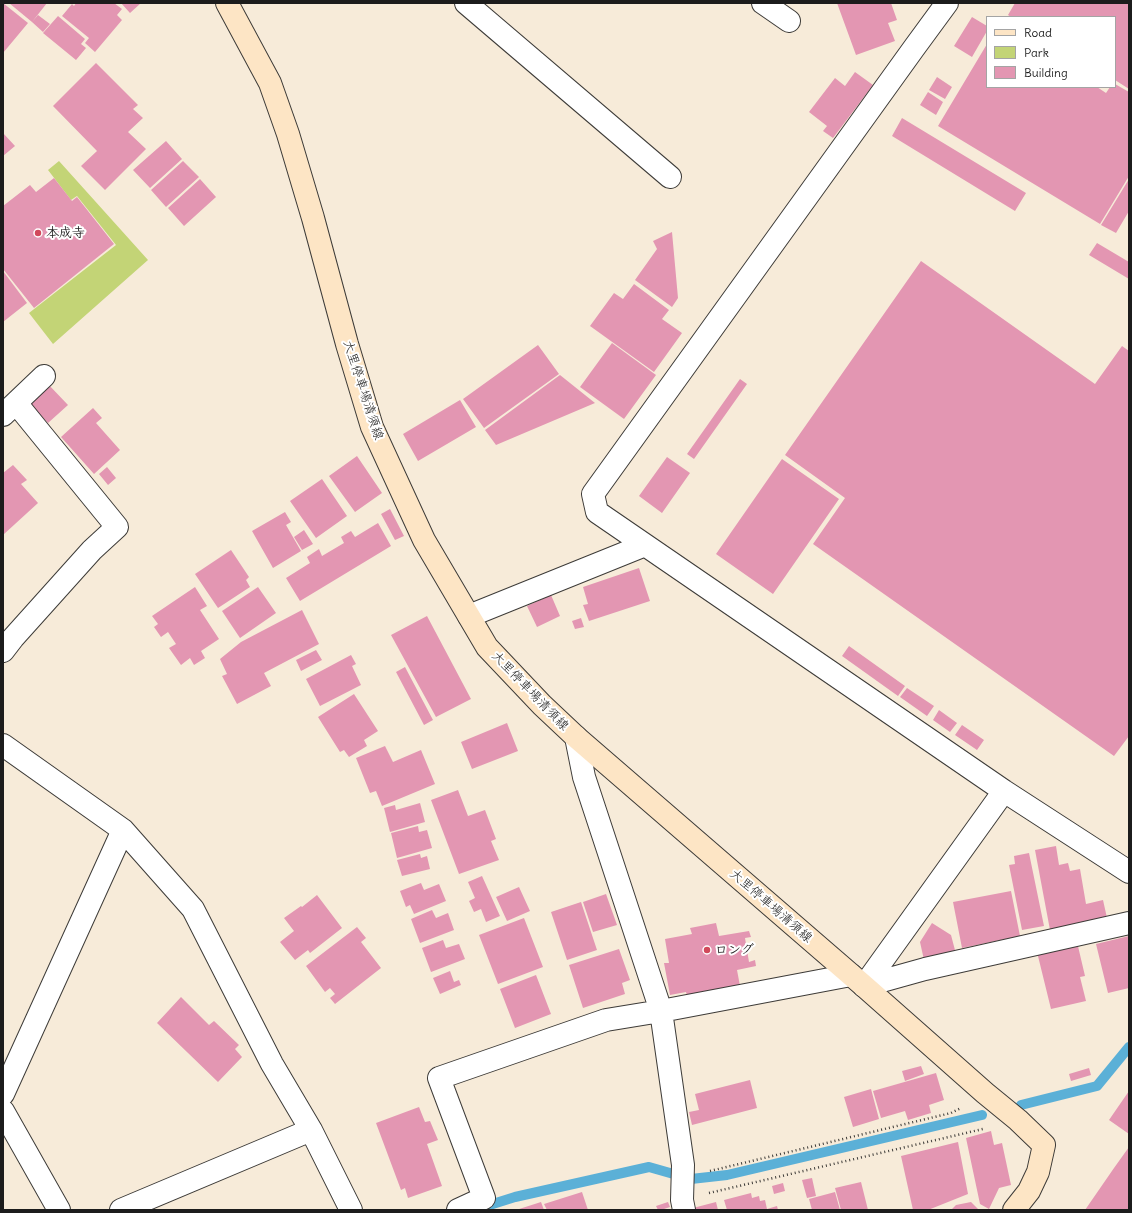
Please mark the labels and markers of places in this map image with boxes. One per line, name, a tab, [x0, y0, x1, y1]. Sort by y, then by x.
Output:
place label: 本成寺	[46, 225, 85, 241]
marker: 本成寺	[33, 228, 43, 238]
place label: ロング	[715, 942, 754, 958]
marker: ロング	[702, 945, 712, 955]

